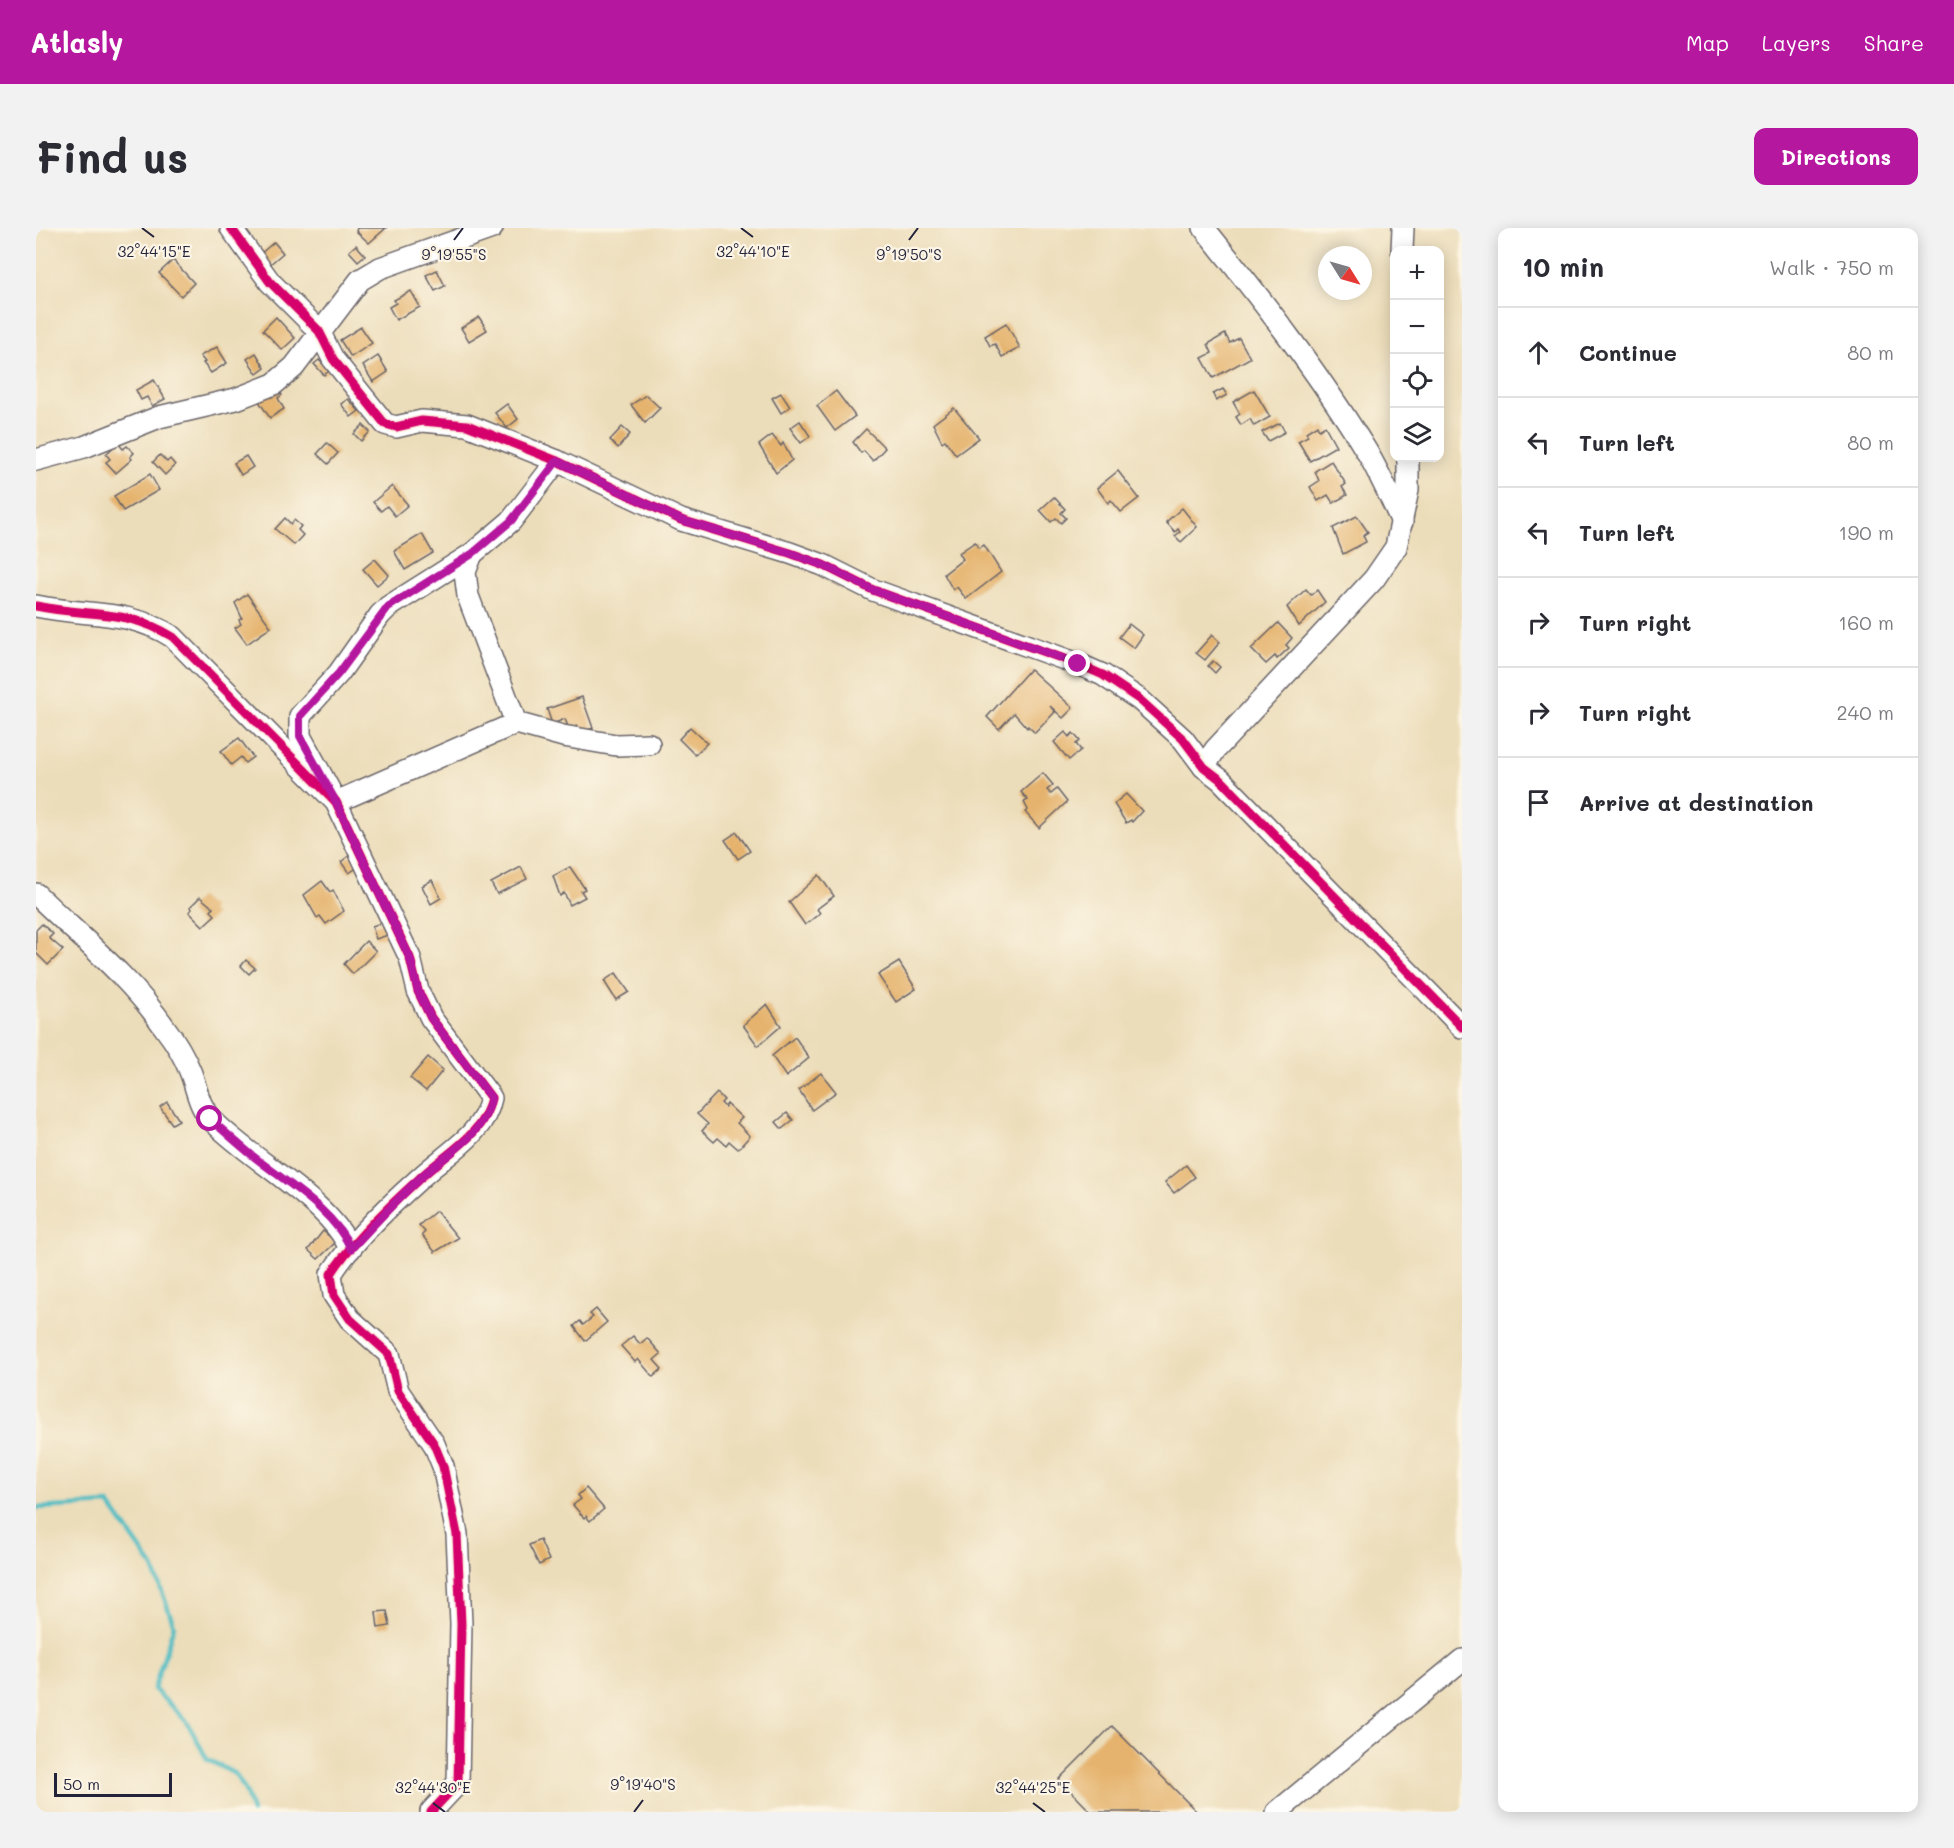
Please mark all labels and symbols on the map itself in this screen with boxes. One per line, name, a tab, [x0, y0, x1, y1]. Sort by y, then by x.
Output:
text: 32°44'15"E	[117, 241, 191, 261]
text: 32°44'10"E	[716, 241, 790, 261]
text: 9°19'55"S	[422, 244, 486, 264]
text: 9°19'50"S	[876, 244, 942, 264]
north arrow	[1318, 246, 1372, 300]
route end	[1064, 650, 1090, 676]
route start	[196, 1105, 222, 1131]
scale bar	[54, 1770, 172, 1798]
text: 9°19'40"S	[610, 1774, 676, 1794]
text: 32°44'30"E	[395, 1777, 471, 1797]
text: 32°44'25"E	[996, 1777, 1071, 1797]

